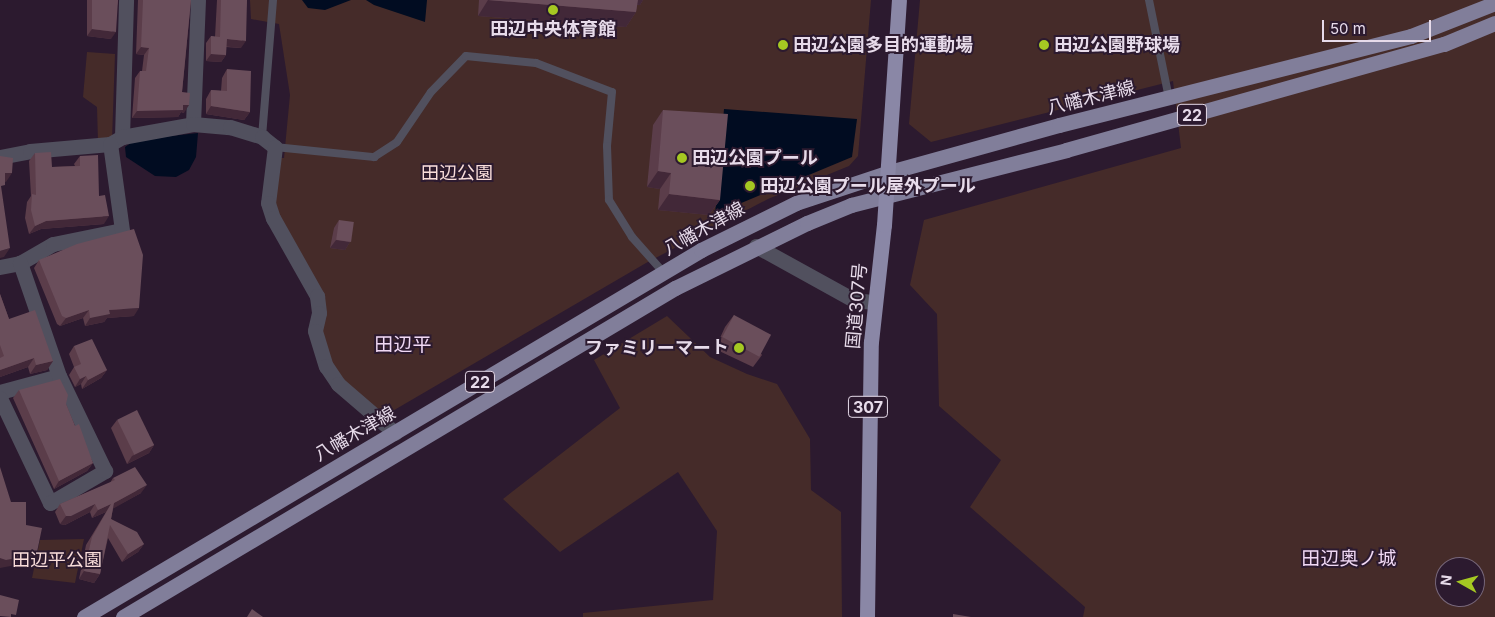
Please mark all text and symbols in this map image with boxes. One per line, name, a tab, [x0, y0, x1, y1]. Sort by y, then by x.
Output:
marker: 田辺中央体育館	[547, 4, 559, 16]
scale bar	[1325, 10, 1434, 42]
place label: 田辺中央体育館	[490, 18, 616, 40]
text: 50 m	[1330, 19, 1366, 38]
place label: 田辺公園多目的運動場	[793, 34, 973, 56]
place label: 田辺公園野球場	[1054, 34, 1180, 56]
marker: 田辺公園多目的運動場	[777, 39, 789, 51]
marker: 田辺公園野球場	[1038, 39, 1050, 51]
street label: 八幡木津線	[1045, 77, 1137, 119]
road number: 22	[1176, 102, 1208, 128]
place label: 田辺公園プール	[692, 147, 818, 169]
marker: 田辺公園プール	[676, 152, 688, 164]
park label: 田辺公園	[421, 162, 493, 184]
place label: 田辺公園プール屋外プール	[760, 175, 976, 197]
marker: 田辺公園プール屋外プール	[744, 180, 756, 192]
street label: 八幡木津線	[659, 198, 749, 260]
street label: 国道307号	[842, 262, 872, 350]
district label: 田辺平	[375, 334, 431, 356]
place label: ファミリーマート	[585, 337, 729, 359]
marker: ファミリーマート	[733, 342, 745, 354]
road number: 22	[464, 368, 496, 396]
road number: 307	[847, 394, 889, 421]
street label: 八幡木津線	[311, 402, 399, 466]
district label: 田辺奥ノ城	[1302, 548, 1396, 570]
park label: 田辺平公園	[12, 549, 102, 571]
north arrow	[1435, 557, 1485, 607]
text: N	[1437, 574, 1455, 587]

